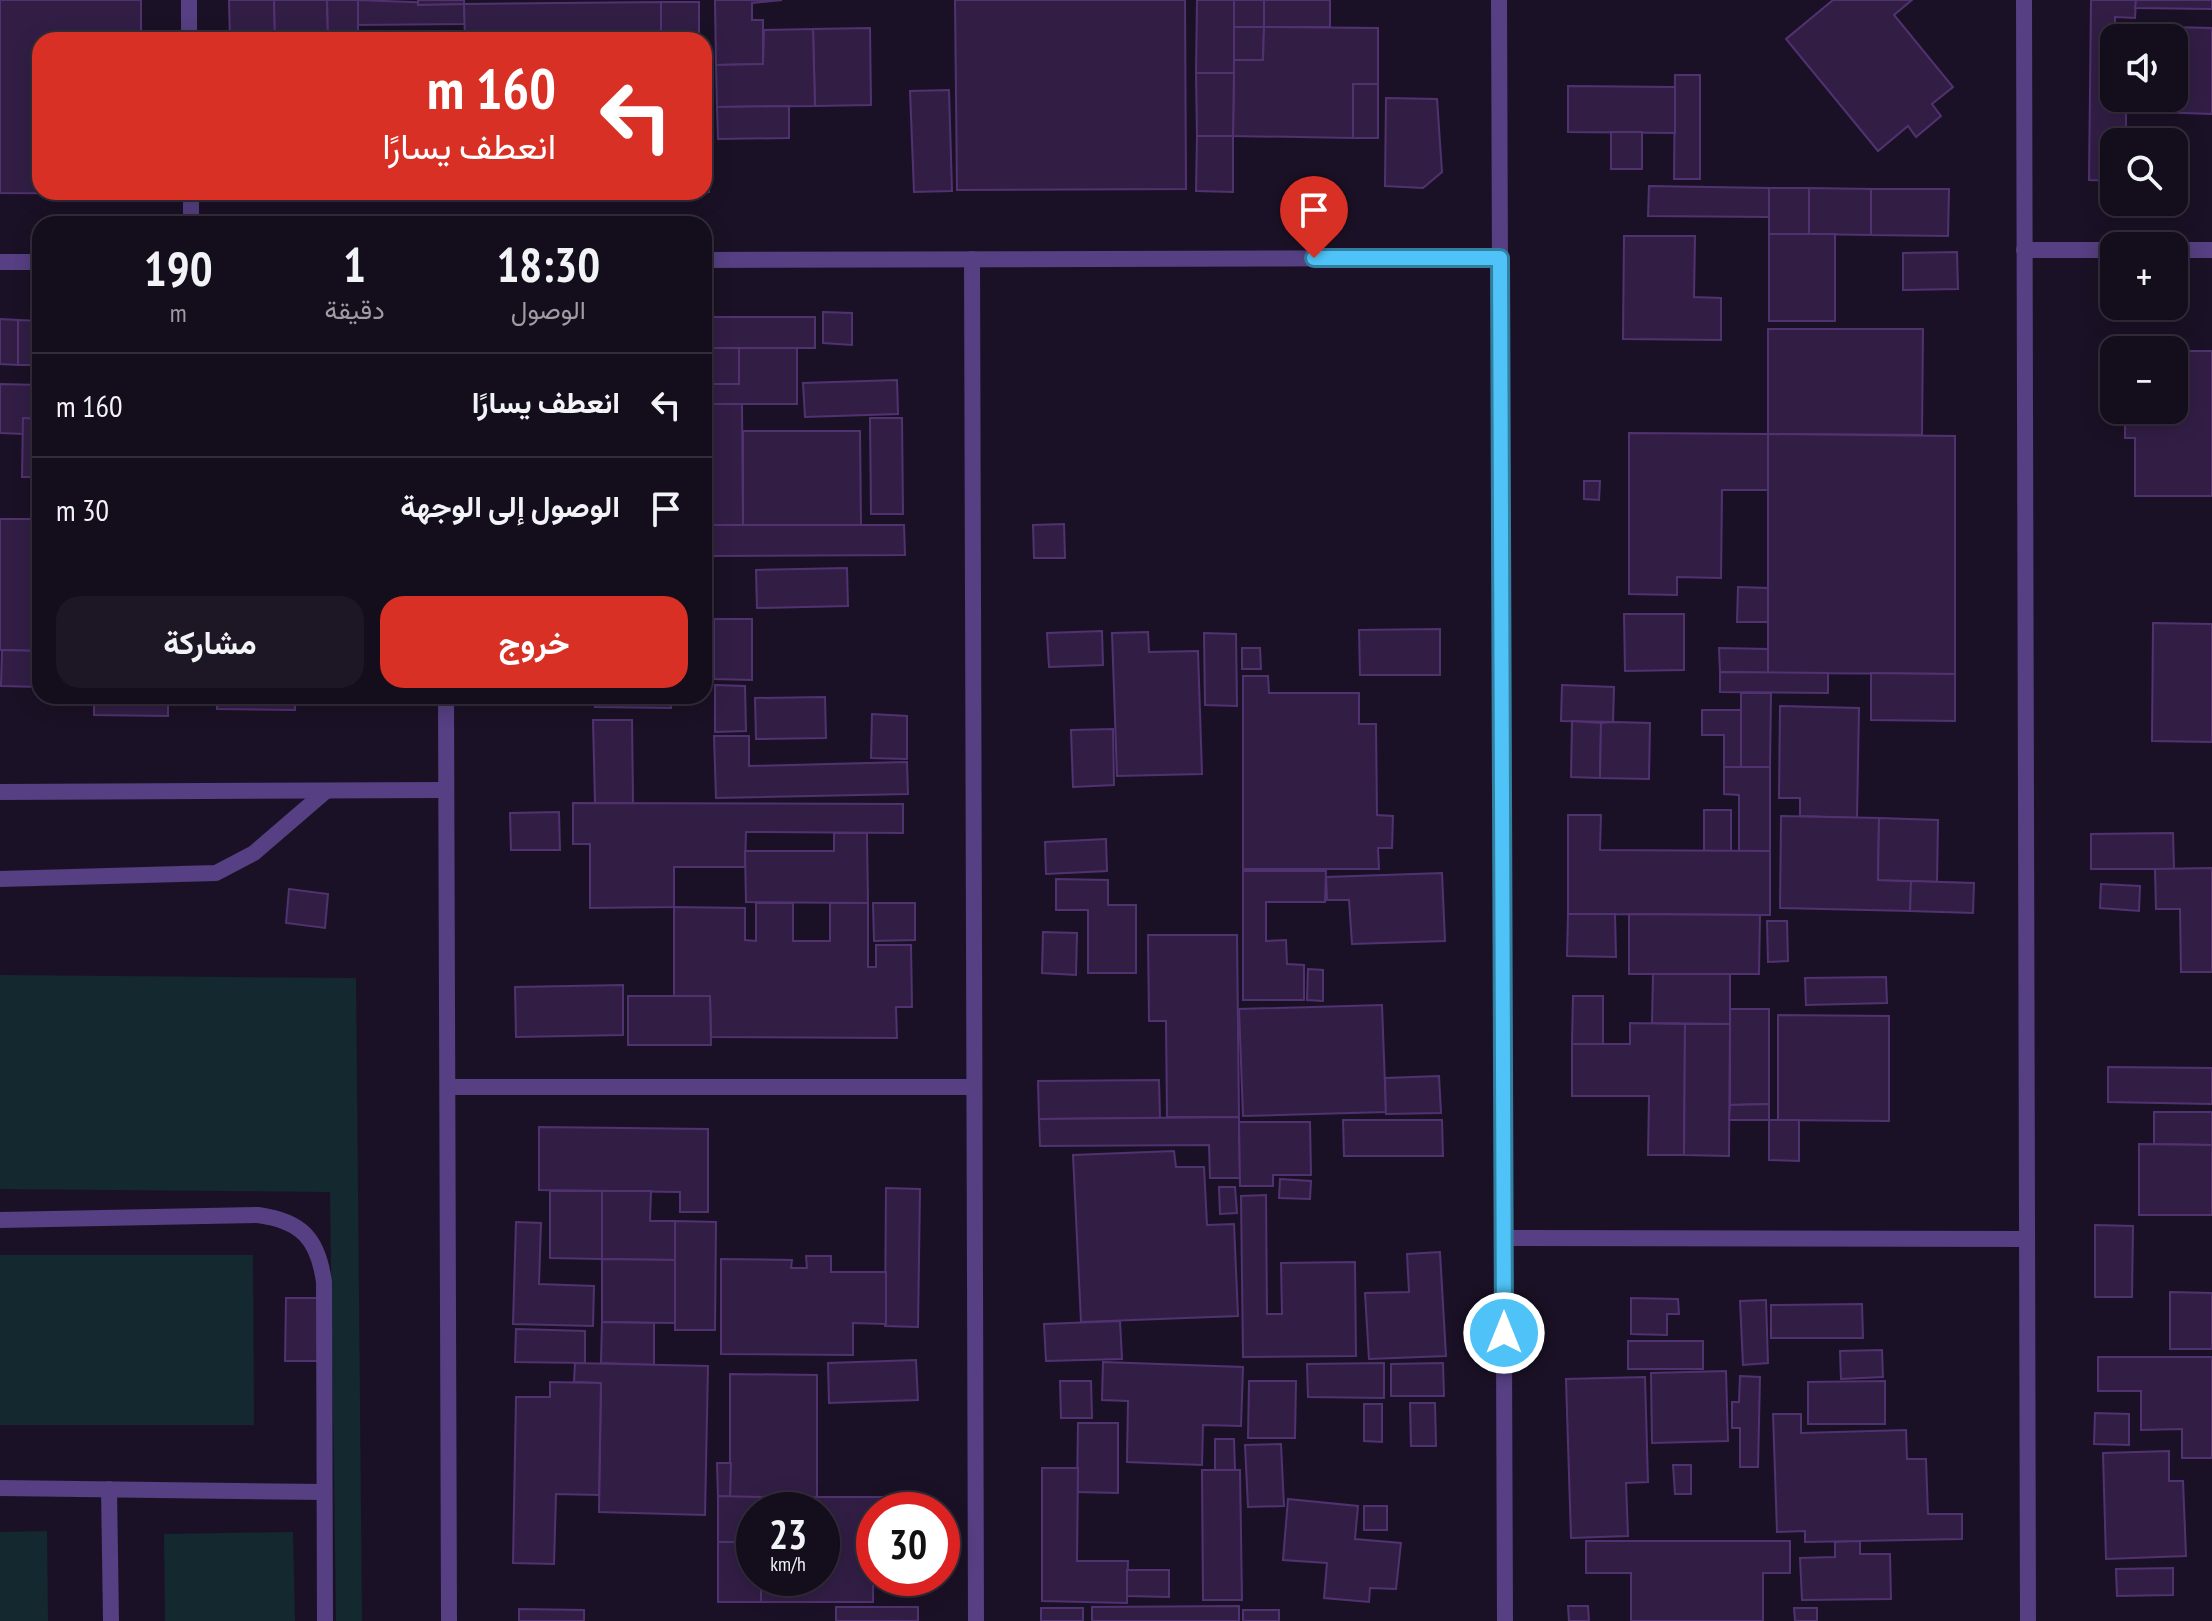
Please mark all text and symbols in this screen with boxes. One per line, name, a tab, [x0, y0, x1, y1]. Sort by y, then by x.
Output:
map controls	[2100, 24, 2188, 424]
button: sound	[2100, 24, 2188, 112]
text: 160 m	[427, 52, 556, 124]
icon: left	[584, 64, 688, 168]
text: انعطف يسارًا	[382, 122, 556, 169]
button: search	[2100, 128, 2188, 216]
pin	[1280, 176, 1348, 258]
icon: arrive	[1292, 188, 1336, 232]
button: +	[2100, 232, 2188, 320]
text: 1	[343, 233, 366, 295]
text: 18:30	[496, 233, 600, 295]
text: 190	[144, 237, 213, 299]
text: دقيقة	[324, 293, 385, 326]
text: الوصول	[511, 293, 586, 326]
text: m	[170, 296, 187, 329]
button: −	[2100, 336, 2188, 424]
text: انعطف يسارًا	[472, 382, 620, 421]
icon: left	[644, 383, 688, 427]
text: 160 m	[56, 386, 122, 425]
text: الوصول إلى الوجهة	[400, 486, 620, 525]
icon: arrive	[644, 487, 688, 531]
text: 30 m	[56, 490, 109, 529]
button: مشاركة	[56, 596, 364, 688]
button: خروج	[380, 596, 688, 688]
position arrow	[1462, 1291, 1546, 1375]
speed limit sign: 30	[856, 1492, 960, 1596]
text: 23	[769, 1508, 807, 1560]
text: km/h	[770, 1551, 806, 1577]

